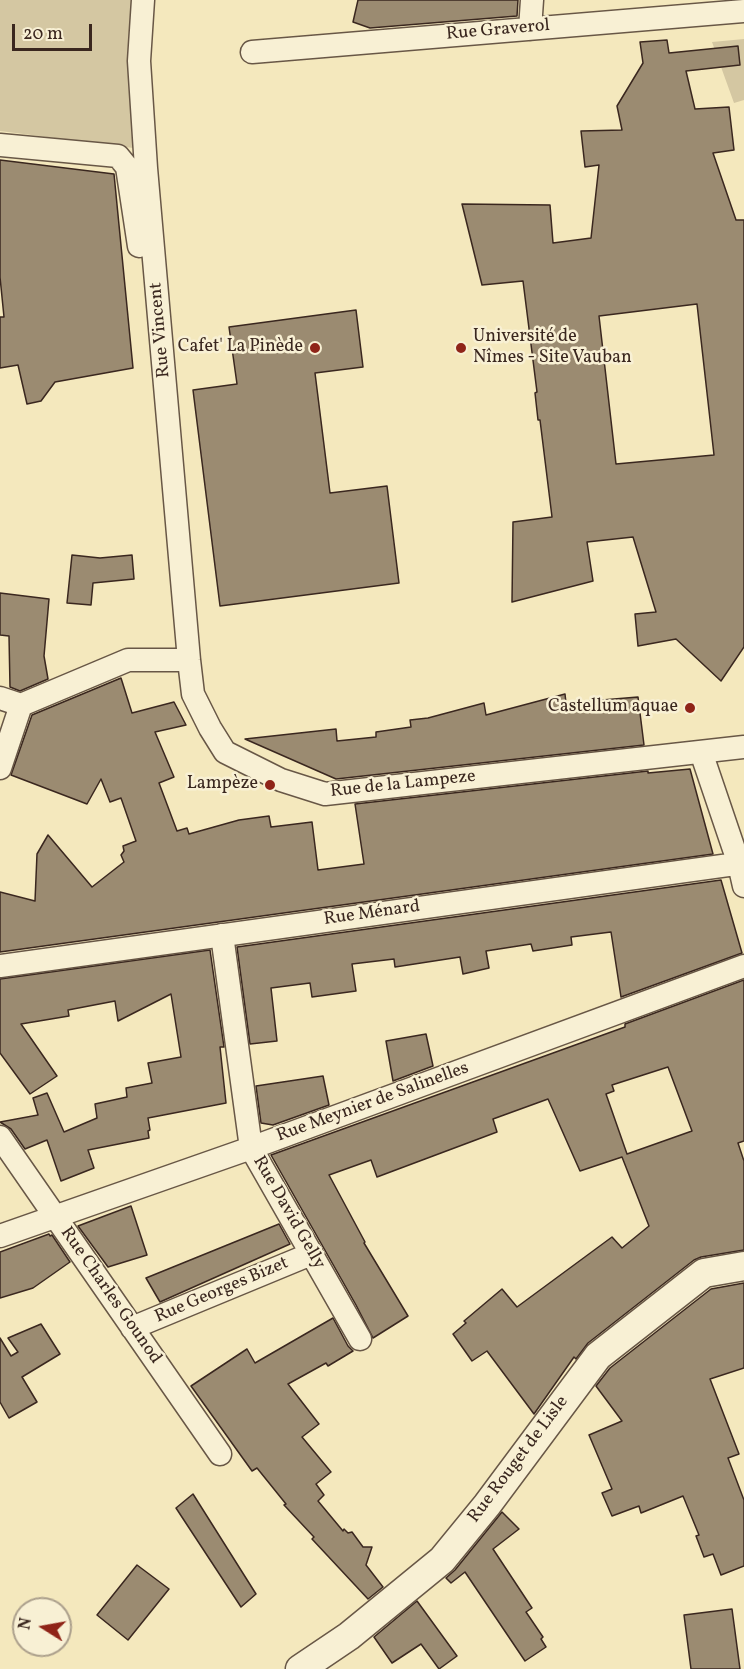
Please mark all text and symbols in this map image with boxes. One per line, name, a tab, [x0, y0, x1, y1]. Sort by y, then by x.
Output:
scale bar	[15, 12, 94, 50]
street label: Rue Graverol	[445, 16, 551, 46]
text: 20 m	[23, 22, 63, 47]
street label: Rue Vincent	[146, 281, 176, 379]
place label: Université de Nîmes - Site Vauban	[473, 327, 632, 370]
place label: Cafet' La Pinède	[178, 337, 303, 359]
marker: Cafet' La Pinède	[308, 341, 322, 355]
marker: Université de Nîmes - Site Vauban	[454, 341, 468, 355]
place label: Castellum aquae	[548, 697, 678, 719]
marker: Castellum aquae	[683, 701, 697, 715]
street label: Rue de la Lampeze	[329, 767, 477, 803]
place label: Lampèze	[187, 774, 258, 796]
marker: Lampèze	[263, 778, 277, 792]
street label: Rue Ménard	[323, 897, 421, 931]
street label: Rue Meynier de Salinelles	[274, 1058, 472, 1148]
street label: Rue David Gelly	[247, 1153, 329, 1273]
street label: Rue Charles Gounod	[55, 1223, 165, 1369]
street label: Rue Georges Bizet	[152, 1253, 292, 1329]
street label: Rue Rouget de Lisle	[464, 1392, 574, 1528]
north arrow	[12, 1597, 72, 1657]
text: N	[14, 1616, 38, 1632]

